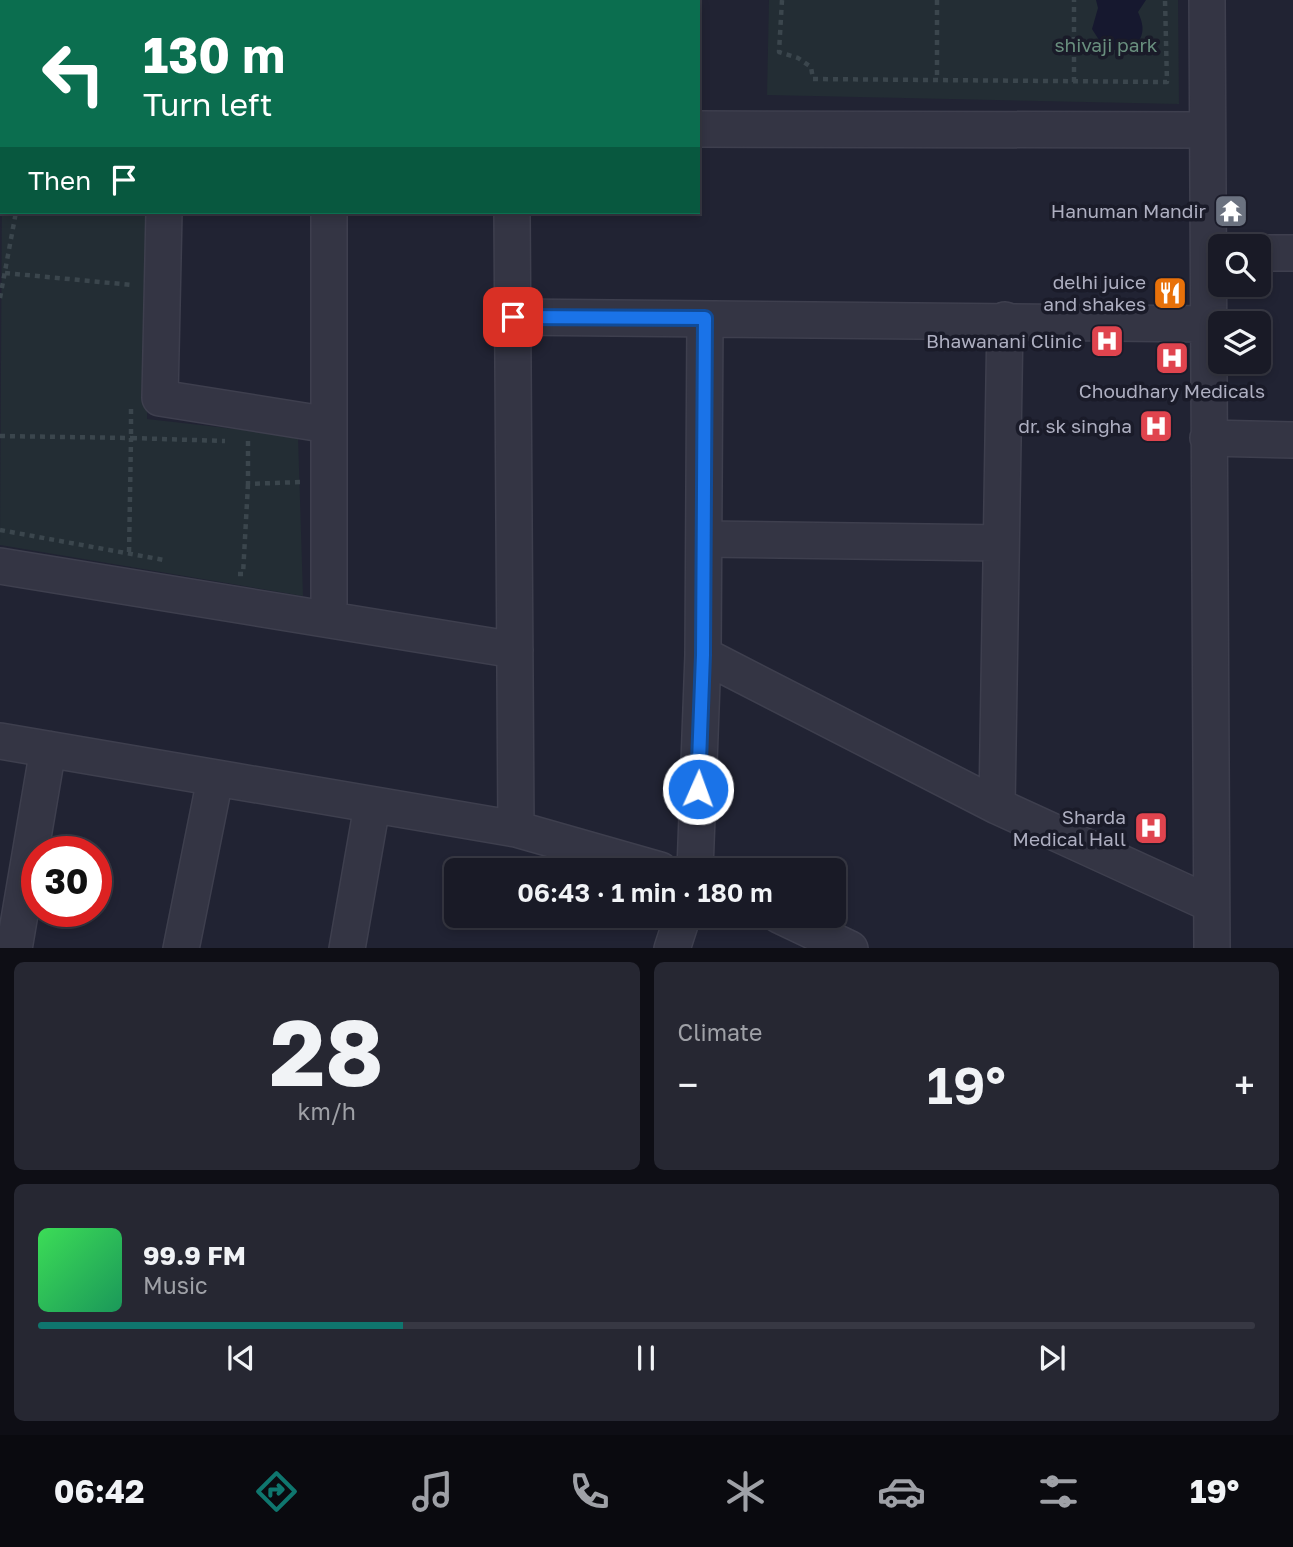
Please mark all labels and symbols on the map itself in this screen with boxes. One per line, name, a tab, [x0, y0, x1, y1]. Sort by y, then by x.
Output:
park label: shivaji park	[1054, 33, 1158, 56]
temple icon: Hanuman Mandir	[1212, 192, 1250, 230]
place label: Hanuman Mandir	[1051, 199, 1207, 222]
place label: delhi juice and shakes	[1043, 270, 1146, 315]
restaurant icon: delhi juice and shakes	[1151, 274, 1189, 312]
pin	[483, 287, 543, 347]
hospital icon: Bhawanani Clinic	[1088, 322, 1126, 360]
place label: Bhawanani Clinic	[926, 329, 1082, 352]
hospital icon: Choudhary Medicals	[1153, 339, 1191, 377]
place label: Choudhary Medicals	[1079, 379, 1265, 402]
hospital icon: dr. sk singha	[1137, 407, 1175, 445]
place label: dr. sk singha	[1018, 414, 1132, 437]
position arrow	[661, 752, 735, 826]
place label: Sharda Medical Hall	[1013, 805, 1126, 850]
hospital icon: Sharda Medical Hall	[1132, 809, 1170, 847]
speed limit sign: 30	[21, 836, 112, 927]

